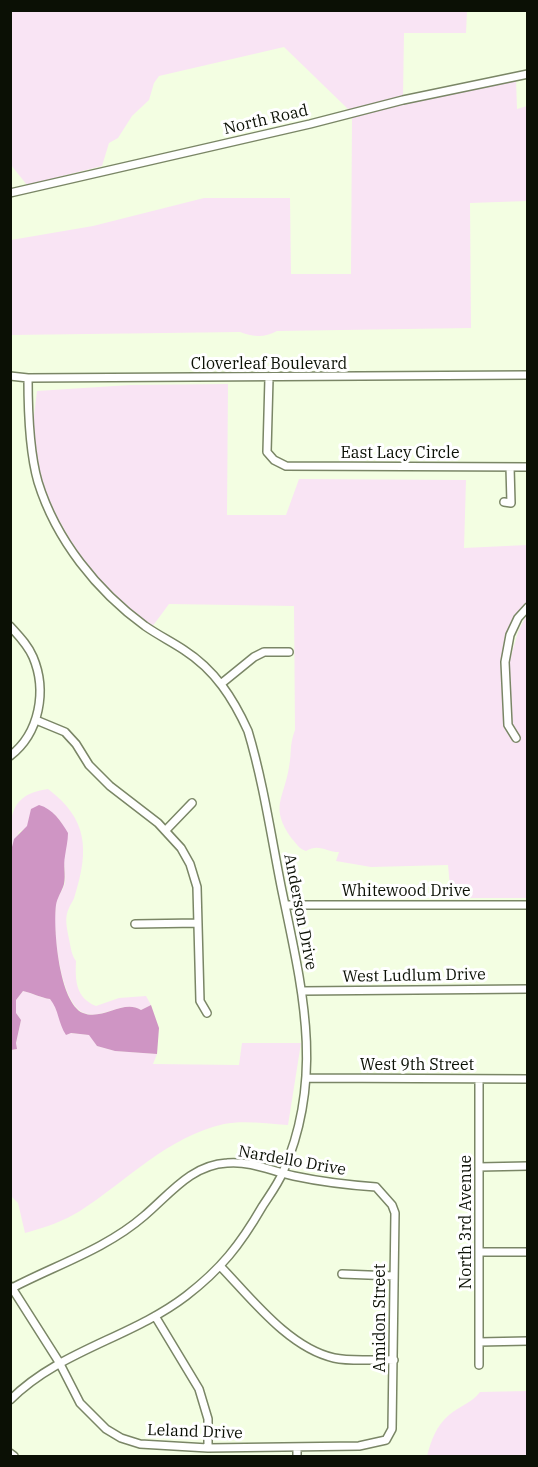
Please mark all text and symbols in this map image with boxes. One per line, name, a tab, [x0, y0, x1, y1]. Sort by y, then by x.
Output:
street label: North Road	[222, 101, 310, 139]
street label: Cloverleaf Boulevard	[191, 354, 347, 374]
street label: East Lacy Circle	[341, 443, 459, 463]
street label: Anderson Drive	[279, 852, 321, 972]
street label: Whitewood Drive	[341, 881, 471, 901]
street label: West Ludlum Drive	[342, 965, 486, 987]
street label: West 9th Street	[360, 1055, 474, 1075]
street label: Nardello Drive	[237, 1142, 347, 1180]
street label: North 3rd Avenue	[456, 1155, 476, 1289]
street label: Amidon Street	[370, 1264, 390, 1372]
street label: Leland Drive	[147, 1421, 243, 1443]

